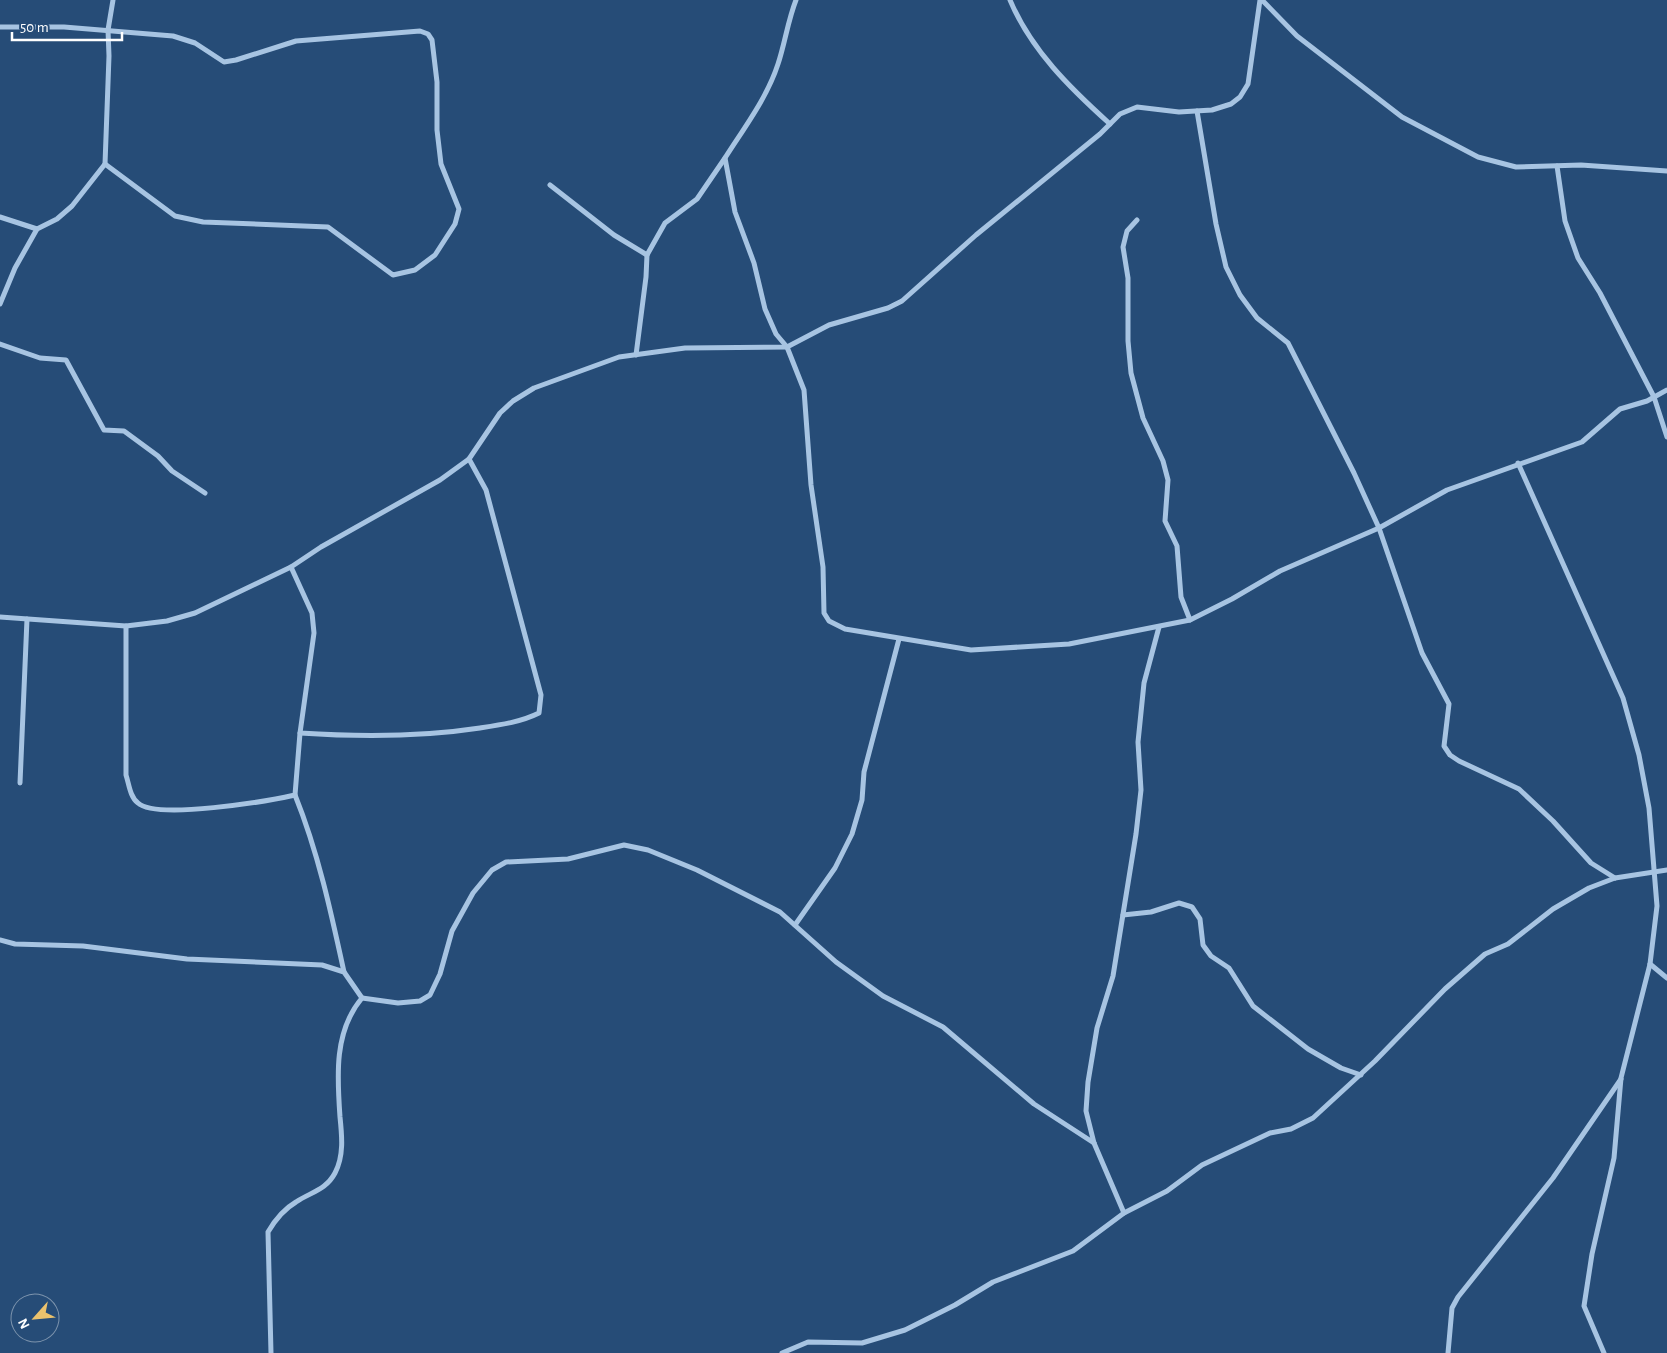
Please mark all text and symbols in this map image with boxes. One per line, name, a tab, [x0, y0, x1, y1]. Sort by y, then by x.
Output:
scale bar	[12, 10, 122, 42]
text: 50 m	[20, 20, 49, 35]
north arrow	[10, 1293, 60, 1343]
text: N	[16, 1316, 33, 1331]

